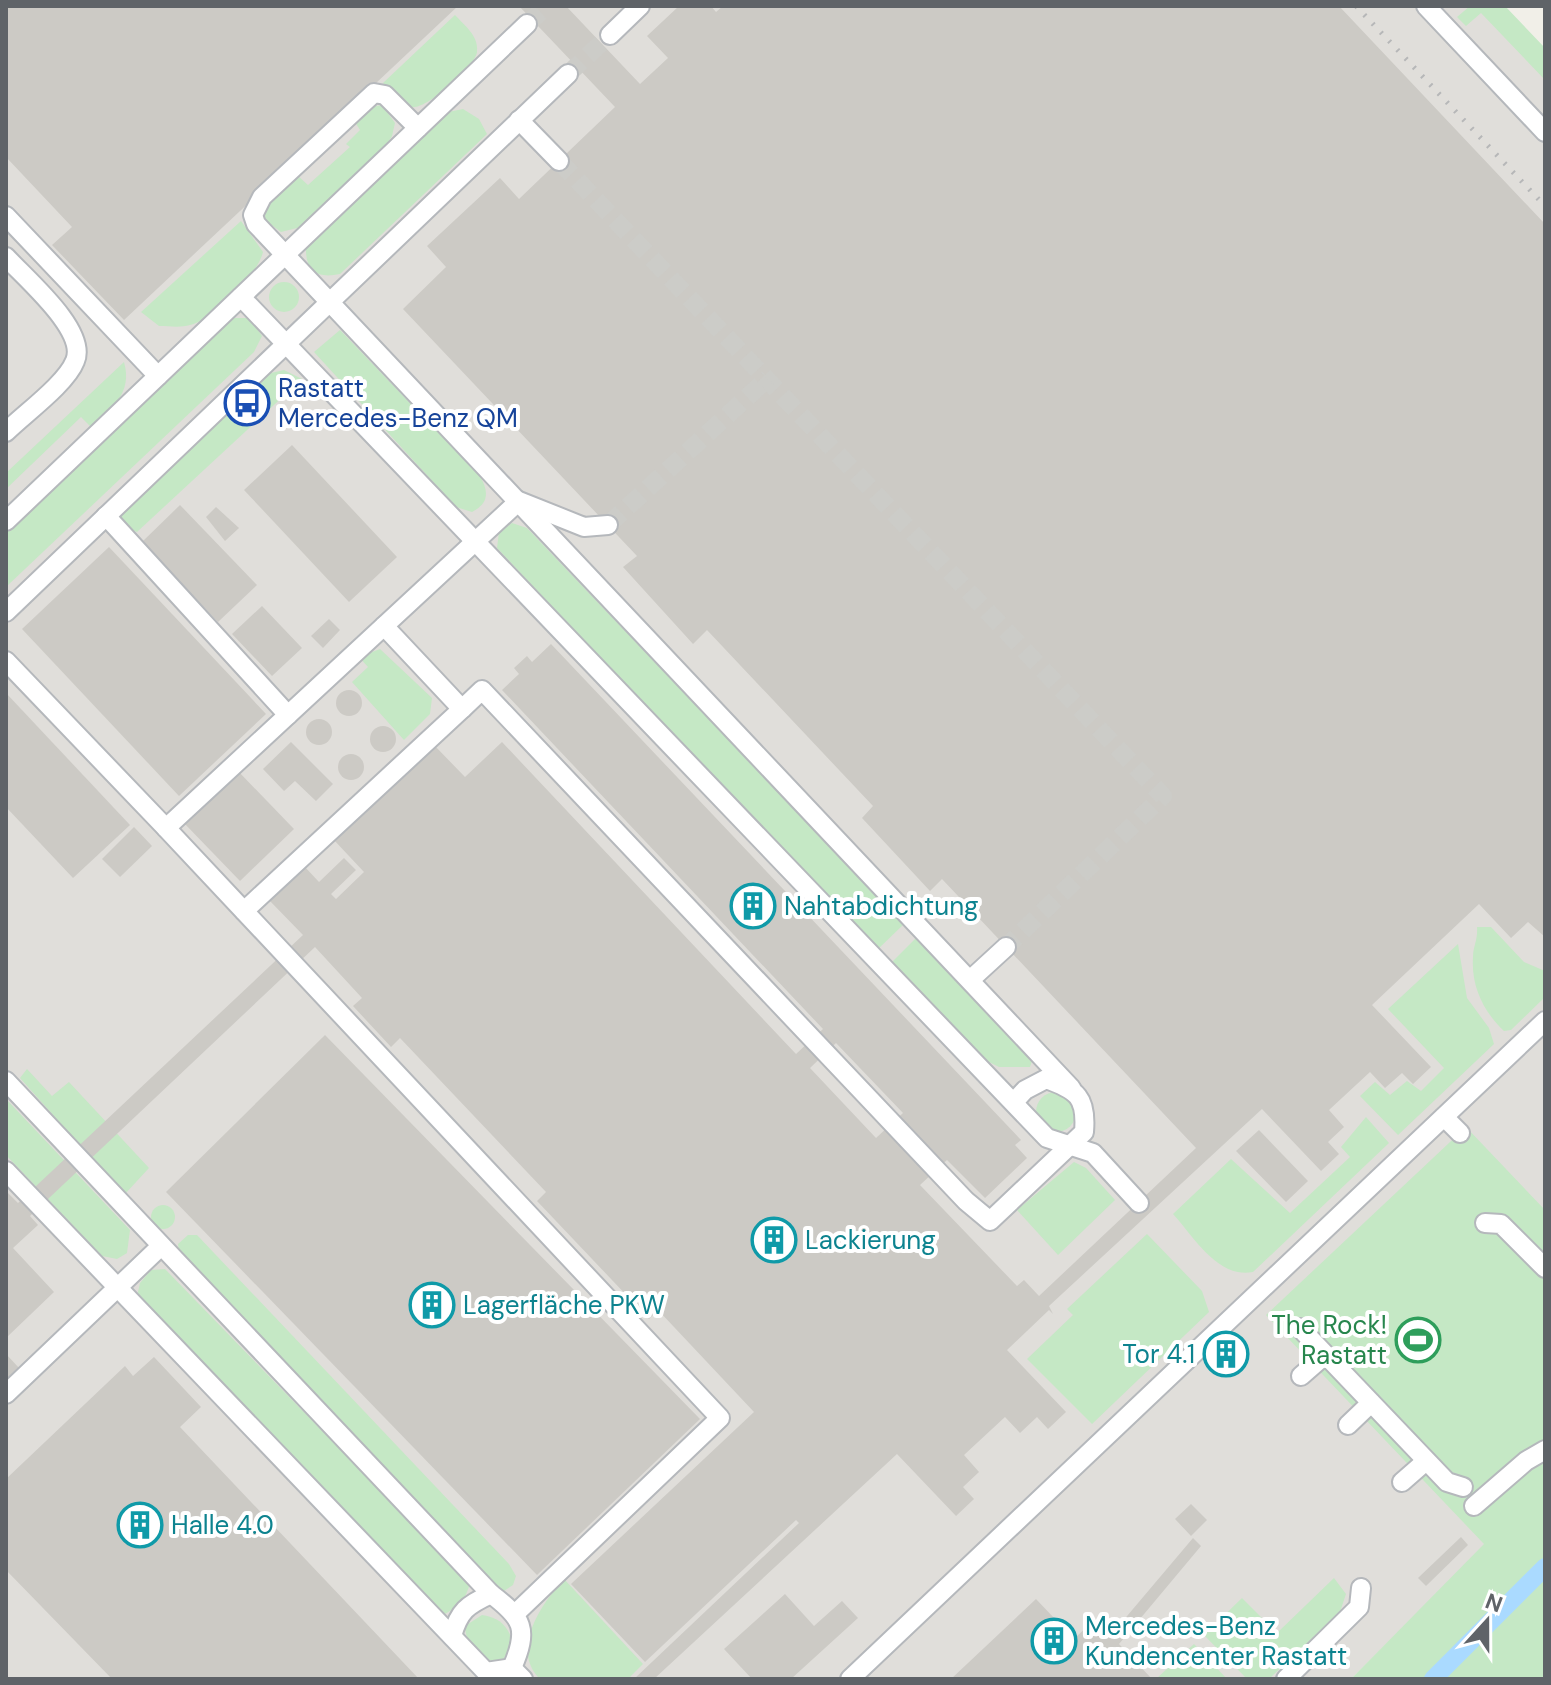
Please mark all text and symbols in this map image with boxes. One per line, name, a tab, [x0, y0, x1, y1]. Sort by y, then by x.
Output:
place label: Rastatt Mercedes-Benz QM	[278, 371, 518, 435]
bus stop icon: Rastatt Mercedes-Benz QM	[223, 379, 271, 427]
building icon: Nahtabdichtung	[729, 882, 777, 930]
place label: Nahtabdichtung	[784, 889, 979, 923]
building icon: Lackierung	[750, 1216, 798, 1264]
place label: Lackierung	[805, 1223, 936, 1257]
building icon: Lagerfläche PKW	[408, 1281, 456, 1329]
place label: Lagerfläche PKW	[463, 1288, 665, 1322]
place label: The Rock! Rastatt	[1271, 1308, 1387, 1372]
sports icon: The Rock! Rastatt	[1394, 1316, 1442, 1364]
building icon: Tor 4.1	[1202, 1330, 1250, 1378]
place label: Tor 4.1	[1122, 1337, 1195, 1371]
building icon: Halle 4.0	[116, 1501, 164, 1549]
place label: Halle 4.0	[171, 1508, 274, 1542]
north arrow	[1447, 1581, 1527, 1661]
text: N	[1481, 1586, 1507, 1619]
place label: Mercedes-Benz Kundencenter Rastatt	[1085, 1609, 1347, 1673]
building icon: Mercedes-Benz Kundencenter Rastatt	[1030, 1617, 1078, 1665]

